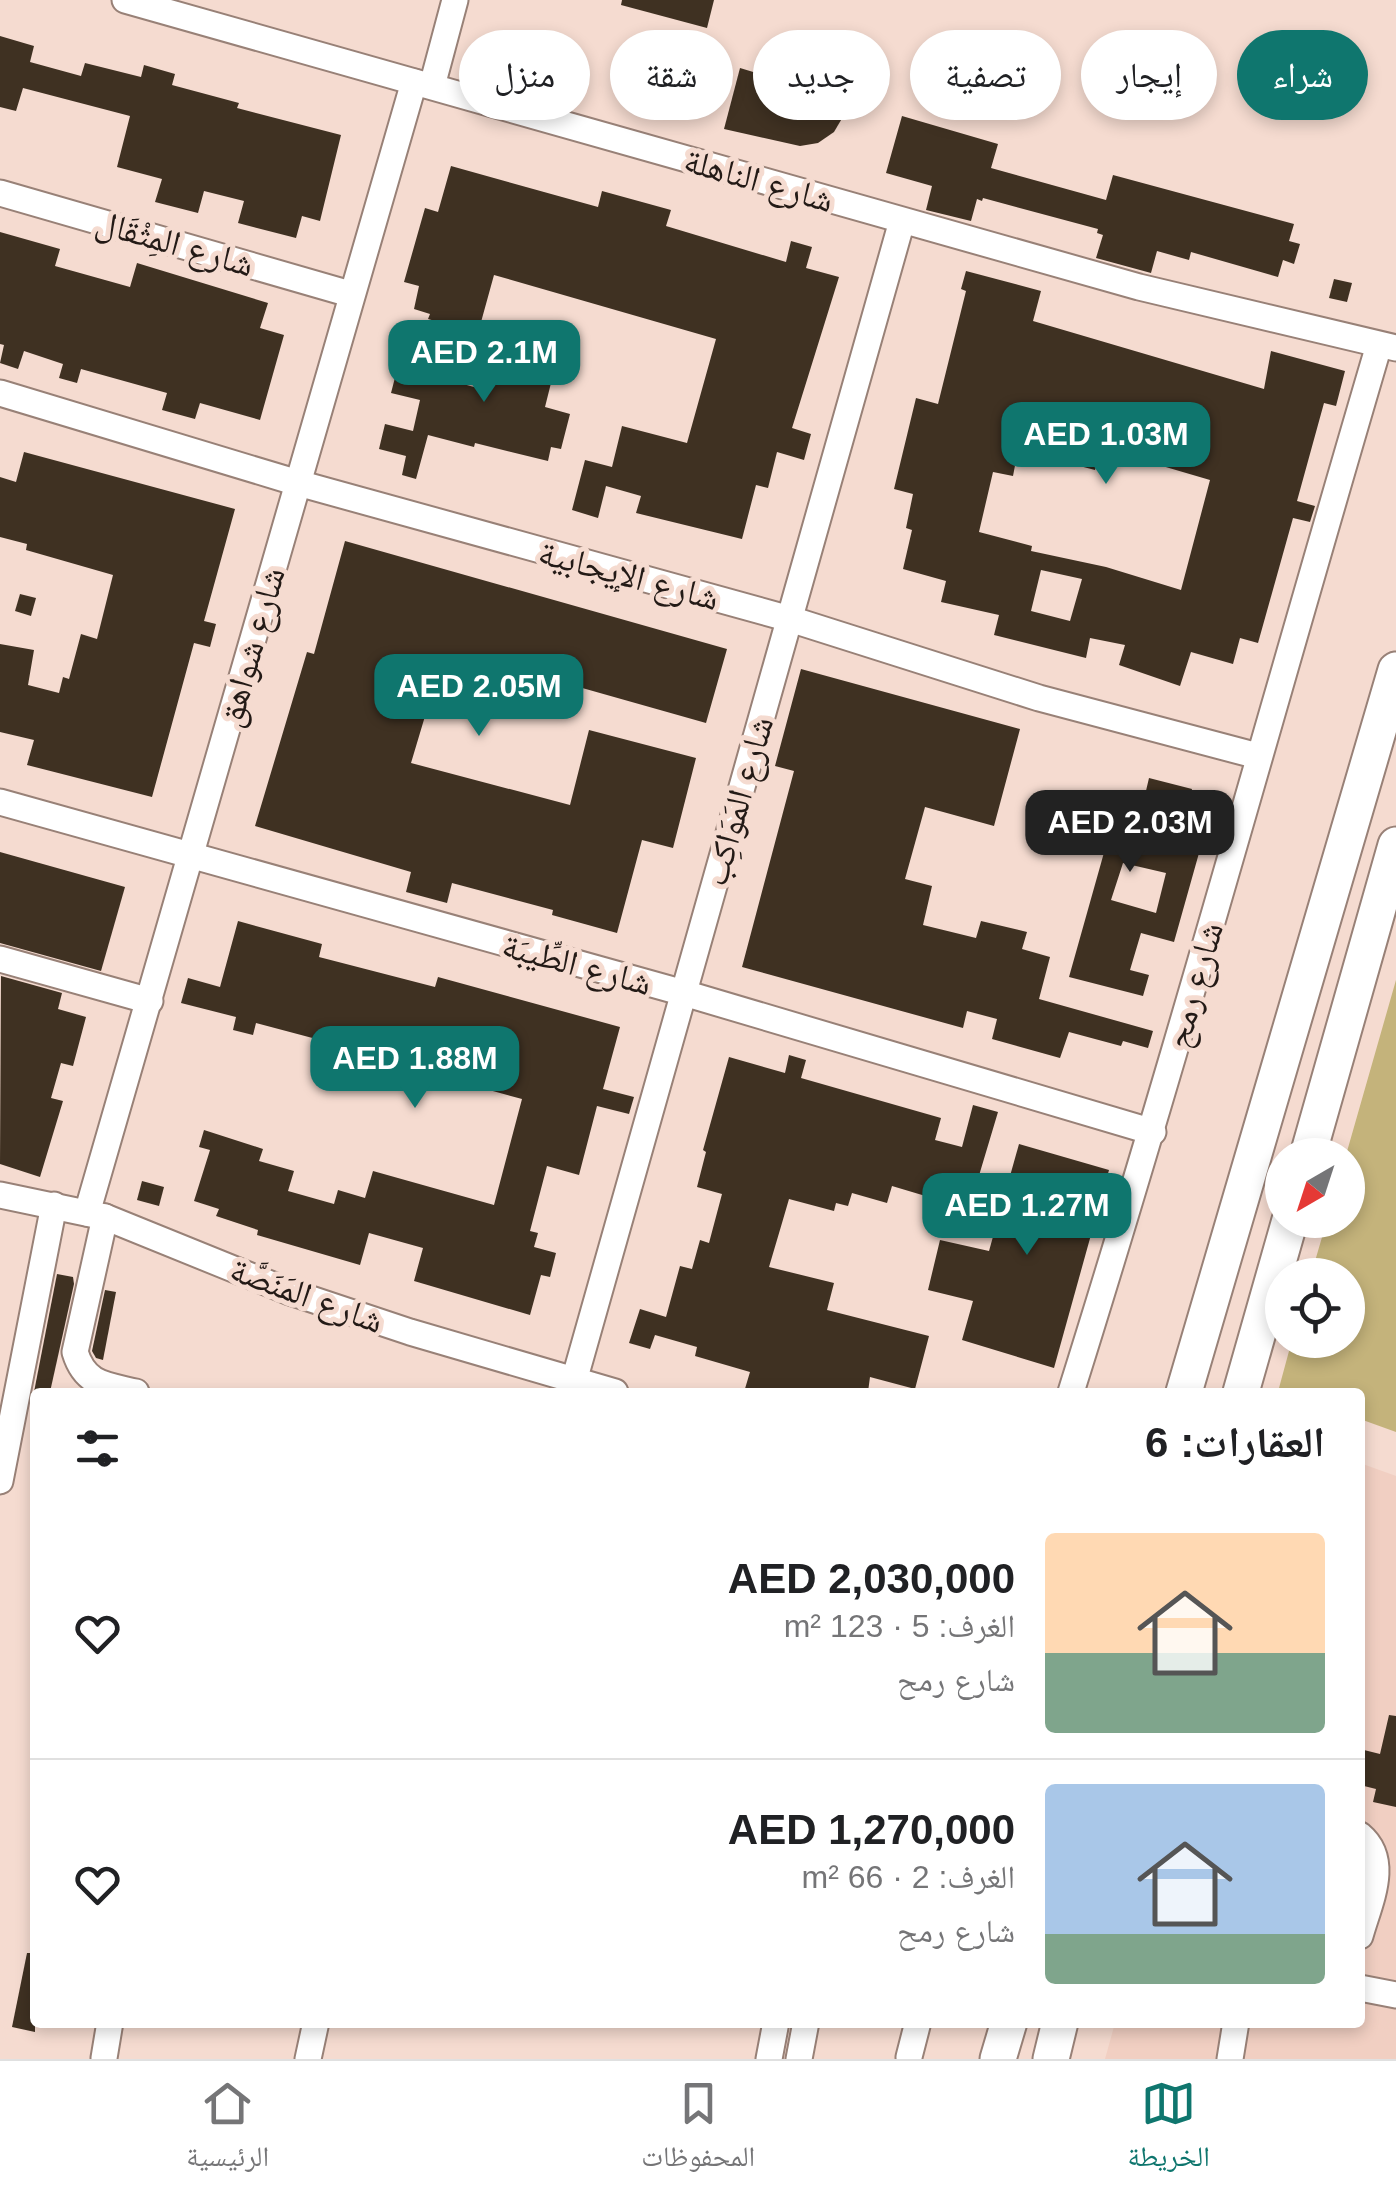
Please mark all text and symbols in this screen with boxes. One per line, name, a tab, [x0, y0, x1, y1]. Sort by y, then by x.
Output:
chip: منزل	[459, 30, 590, 120]
chip: شقة	[610, 30, 733, 120]
chip: جديد	[753, 30, 890, 120]
chip: تصفية	[910, 30, 1061, 120]
chip: إيجار	[1081, 30, 1217, 120]
chip: شراء	[1237, 30, 1368, 120]
street label: شارع الناهلة	[679, 140, 838, 222]
street label: شارع المِثْقَال	[91, 201, 259, 287]
pin: AED 2.1M	[381, 320, 587, 405]
text: AED 2.1M	[410, 334, 558, 370]
pin: AED 1.03M	[992, 402, 1220, 487]
text: AED 1.03M	[1023, 416, 1189, 452]
street label: شارع الإيجابية	[534, 532, 723, 620]
street label: شارع شواهق	[209, 563, 295, 732]
pin: AED 2.05M	[365, 654, 593, 739]
text: AED 2.05M	[396, 668, 562, 704]
street label: شارع المَوَاكِب	[695, 712, 783, 891]
pin: AED 2.03M	[1016, 790, 1244, 875]
text: AED 2.03M	[1047, 804, 1213, 840]
street label: شارع رمح	[1157, 917, 1233, 1053]
street label: شارع الطِّيبَة	[498, 925, 656, 1005]
pin: AED 1.88M	[301, 1026, 529, 1111]
text: AED 1.88M	[332, 1040, 498, 1076]
north arrow	[1265, 1138, 1365, 1238]
map controls	[1265, 1138, 1365, 1358]
pin: AED 1.27M	[913, 1173, 1141, 1258]
text: AED 1.27M	[944, 1187, 1110, 1223]
street label: شارع المَنَصَّة	[224, 1249, 389, 1343]
button: locate	[1265, 1258, 1365, 1358]
text: العقارات: 6	[1145, 1419, 1325, 1466]
icon: filters	[70, 1421, 125, 1476]
text: AED 2,030,000	[728, 1555, 1015, 1602]
icon: home	[1125, 1573, 1245, 1693]
icon: heart	[70, 1606, 125, 1661]
text: الغرف: 5 · 123 m²	[784, 1608, 1015, 1644]
text: شارع رمح	[897, 1662, 1015, 1698]
text: AED 1,270,000	[728, 1806, 1015, 1853]
icon: home	[1125, 1824, 1245, 1944]
icon: heart	[70, 1857, 125, 1912]
text: الغرف: 2 · 66 m²	[801, 1859, 1015, 1895]
text: شارع رمح	[897, 1913, 1015, 1949]
tab: الرئيسية	[186, 2076, 269, 2184]
tab: المحفوظات	[641, 2076, 755, 2184]
tab: الخريطة	[1127, 2076, 1210, 2184]

